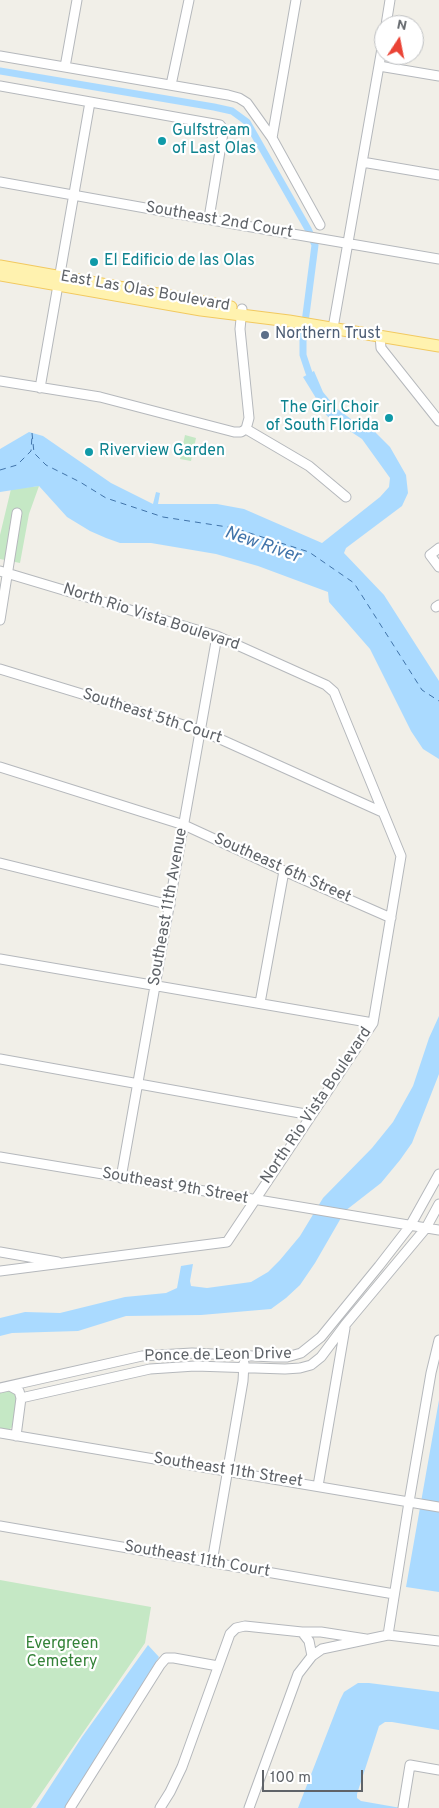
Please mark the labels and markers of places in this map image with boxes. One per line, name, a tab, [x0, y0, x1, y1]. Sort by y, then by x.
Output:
place label: Gulfstream of Last Olas	[172, 122, 256, 160]
marker: Gulfstream of Last Olas	[156, 135, 168, 147]
place label: El Edificio de las Olas	[104, 252, 255, 272]
marker: El Edificio de las Olas	[88, 256, 100, 268]
place label: Northern Trust	[275, 325, 381, 345]
marker: Northern Trust	[259, 329, 271, 341]
place label: The Girl Choir of South Florida	[266, 399, 379, 437]
marker: The Girl Choir of South Florida	[383, 412, 395, 424]
place label: Riverview Garden	[99, 442, 225, 462]
marker: Riverview Garden	[83, 446, 95, 458]

